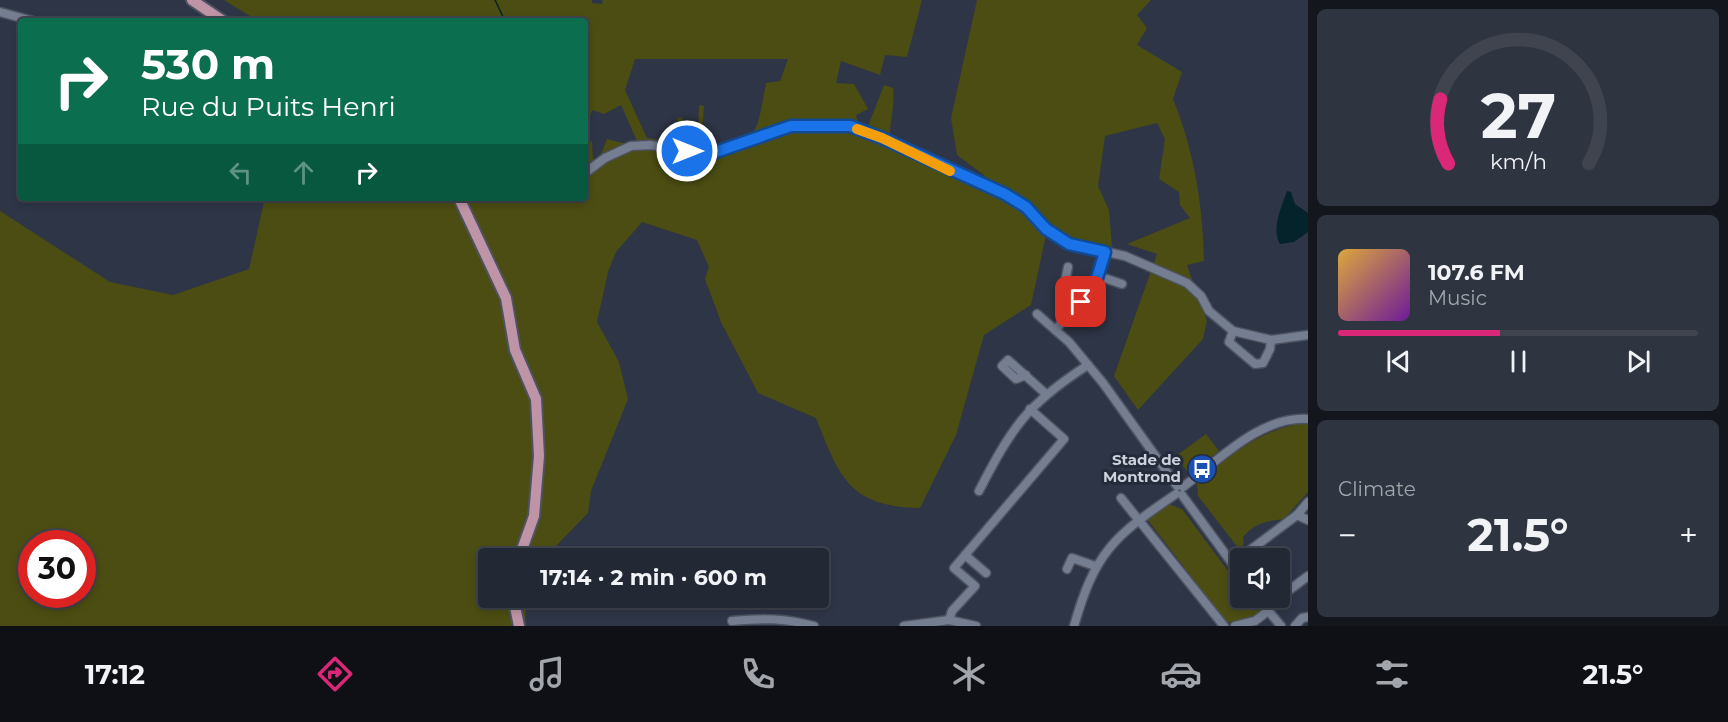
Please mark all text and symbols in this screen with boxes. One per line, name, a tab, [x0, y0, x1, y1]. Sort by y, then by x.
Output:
text: 530 m	[141, 38, 275, 90]
icon: right	[42, 42, 120, 120]
text: 27	[1480, 79, 1556, 155]
text: Rue du Puits Henri	[141, 90, 396, 123]
position arrow	[655, 119, 719, 183]
text: km/h	[1489, 149, 1547, 175]
icon: left	[224, 156, 257, 189]
icon: ahead	[287, 156, 320, 189]
icon: right	[350, 156, 383, 189]
text: 107.6 FM	[1428, 259, 1525, 286]
pin	[1055, 276, 1106, 327]
icon: arrive	[1064, 285, 1097, 318]
text: Music	[1428, 286, 1487, 310]
icon: previous	[1382, 345, 1415, 378]
icon: pause	[1502, 345, 1535, 378]
icon: next	[1622, 345, 1655, 378]
place label: Stade de Montrond	[1103, 450, 1181, 486]
bus stop icon: Stade de Montrond	[1186, 453, 1218, 485]
text: Climate	[1338, 477, 1416, 501]
text: 21.5°	[1467, 507, 1569, 562]
text: −	[1338, 515, 1357, 555]
text: +	[1679, 515, 1698, 555]
speed limit sign: 30	[18, 530, 96, 608]
map controls	[1230, 548, 1290, 608]
button: sound	[1230, 548, 1290, 608]
text: 17:14 · 2 min · 600 m	[540, 564, 767, 591]
icon: directions	[314, 653, 356, 695]
icon: music	[526, 653, 568, 695]
icon: phone	[737, 653, 779, 695]
icon: climate	[948, 653, 990, 695]
icon: car	[1160, 653, 1202, 695]
icon: filters	[1371, 653, 1413, 695]
text: 17:12	[85, 658, 145, 691]
text: 21.5°	[1582, 658, 1643, 691]

